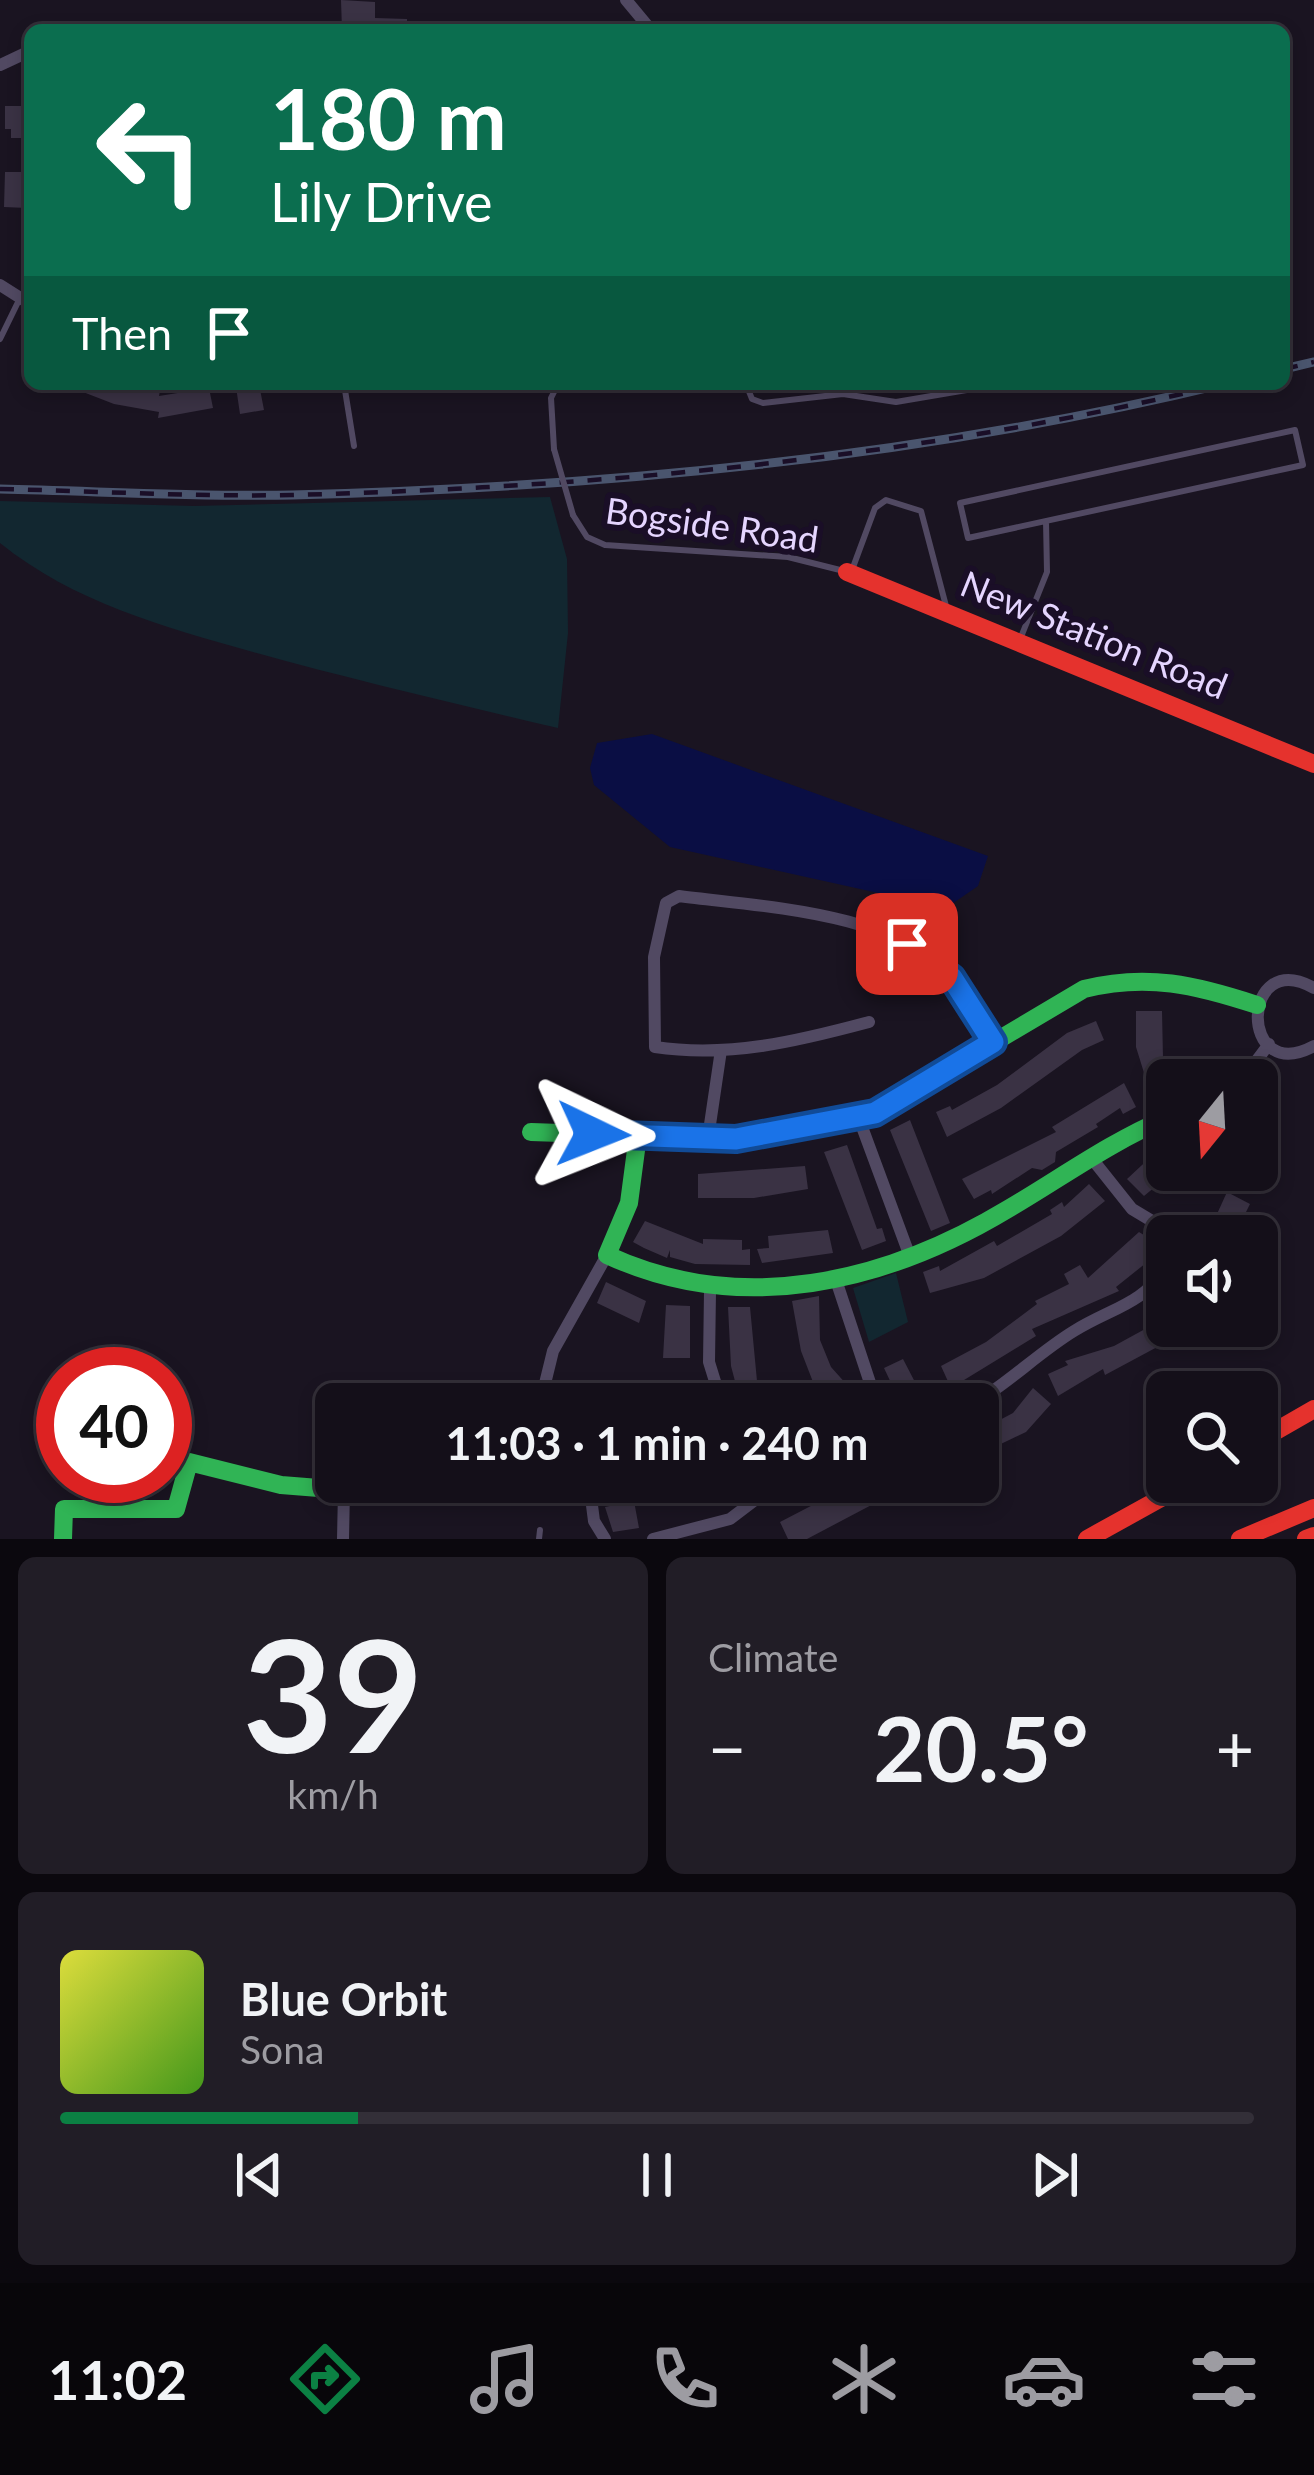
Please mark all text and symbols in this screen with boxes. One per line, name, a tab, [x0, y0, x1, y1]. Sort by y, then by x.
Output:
text: 180 m	[270, 67, 507, 168]
icon: left	[72, 72, 228, 228]
text: Lily Drive	[270, 169, 493, 234]
icon: arrive	[196, 300, 262, 366]
text: Then	[72, 306, 172, 360]
street label: Bogside Road	[603, 487, 821, 561]
street label: New Station Road	[955, 561, 1234, 708]
pin	[856, 893, 958, 995]
icon: arrive	[874, 911, 940, 977]
north arrow	[1146, 1059, 1278, 1191]
map controls	[1146, 1059, 1278, 1503]
position arrow	[530, 1071, 656, 1197]
button: sound	[1146, 1215, 1278, 1347]
speed limit sign: 40	[36, 1347, 192, 1503]
button: search	[1146, 1371, 1278, 1503]
text: 11:03 · 1 min · 240 m	[446, 1416, 868, 1470]
text: 39	[243, 1599, 423, 1786]
text: Climate	[708, 1634, 838, 1680]
text: 20.5°	[873, 1693, 1089, 1801]
text: −	[708, 1708, 746, 1787]
text: +	[1216, 1708, 1254, 1787]
text: km/h	[287, 1771, 379, 1817]
text: Blue Orbit	[240, 1972, 447, 2026]
text: Sona	[240, 2026, 324, 2072]
icon: previous	[226, 2142, 292, 2208]
icon: pause	[624, 2142, 690, 2208]
icon: next	[1022, 2142, 1088, 2208]
icon: directions	[283, 2337, 367, 2421]
icon: music	[463, 2337, 547, 2421]
icon: phone	[643, 2337, 727, 2421]
icon: climate	[822, 2337, 906, 2421]
icon: car	[1002, 2337, 1086, 2421]
icon: filters	[1182, 2337, 1266, 2421]
text: 11:02	[48, 2347, 187, 2412]

